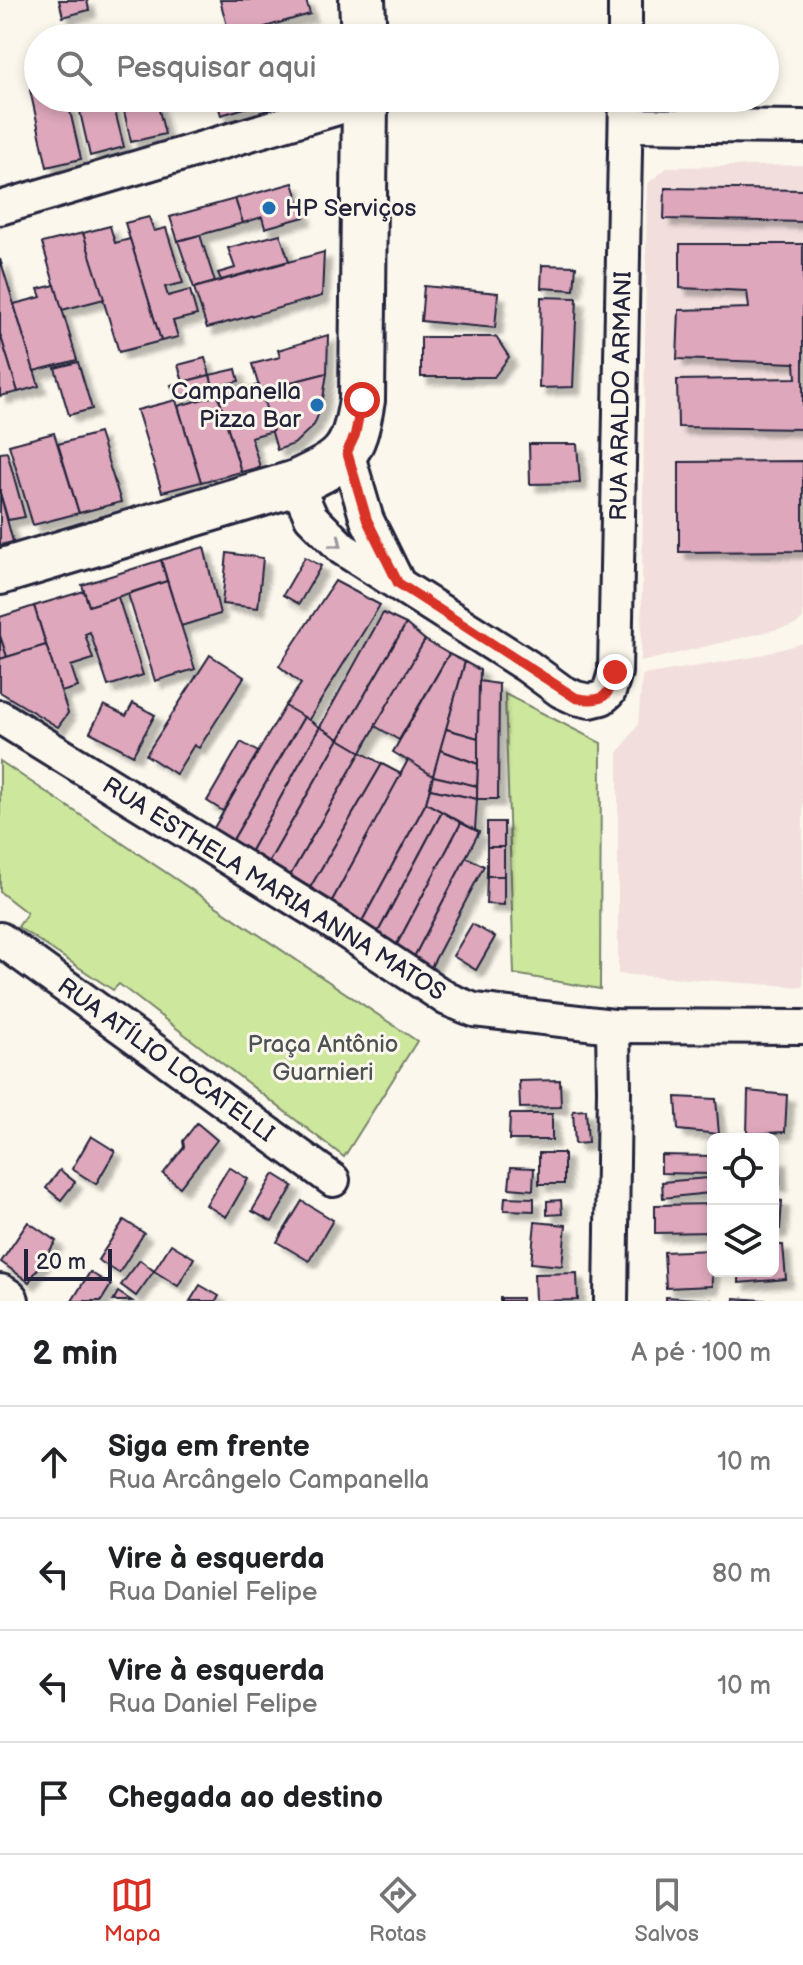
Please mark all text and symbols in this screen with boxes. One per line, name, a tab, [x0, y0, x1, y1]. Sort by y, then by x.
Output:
search box	[24, 24, 779, 112]
icon: search	[52, 46, 96, 90]
text: Pesquisar aqui	[116, 50, 317, 86]
place label: HP Serviços	[285, 194, 417, 223]
marker: HP Serviços	[260, 199, 278, 217]
street label: RUA ARALDO ARMANI	[604, 271, 638, 521]
place label: Campanella Pizza Bar	[171, 377, 301, 434]
route start	[344, 382, 380, 418]
marker: Campanella Pizza Bar	[308, 396, 326, 414]
one-way arrow	[327, 533, 342, 548]
route end	[597, 654, 633, 690]
street label: RUA ESTHELA MARIA ANNA MATOS	[97, 771, 451, 1007]
street label: RUA ATÍLIO LOCATELLI	[52, 971, 281, 1148]
park label: Praça Antônio Guarnieri	[248, 1030, 398, 1087]
map controls	[707, 1133, 779, 1277]
button: locate	[707, 1133, 779, 1205]
button: layers	[707, 1205, 779, 1277]
scale bar	[24, 1245, 112, 1281]
text: 20 m	[36, 1249, 86, 1276]
text: 2 min	[32, 1333, 118, 1374]
text: A pé · 100 m	[631, 1338, 771, 1369]
text: Siga em frente	[108, 1429, 310, 1465]
icon: ahead	[32, 1440, 76, 1484]
text: 10 m	[717, 1447, 771, 1478]
text: Rua Arcângelo Campanella	[108, 1465, 429, 1496]
text: Vire à esquerda	[108, 1541, 325, 1577]
icon: left	[32, 1552, 76, 1596]
text: 80 m	[712, 1559, 771, 1590]
text: Rua Daniel Felipe	[108, 1577, 318, 1608]
text: Vire à esquerda	[108, 1653, 325, 1689]
icon: left	[32, 1664, 76, 1708]
text: 10 m	[717, 1671, 771, 1702]
text: Rua Daniel Felipe	[108, 1689, 318, 1720]
icon: arrive	[32, 1776, 76, 1820]
text: Chegada ao destino	[108, 1780, 383, 1816]
tab: Mapa	[104, 1873, 161, 1948]
tab: Rotas	[369, 1873, 426, 1948]
tab: Salvos	[635, 1873, 699, 1948]

